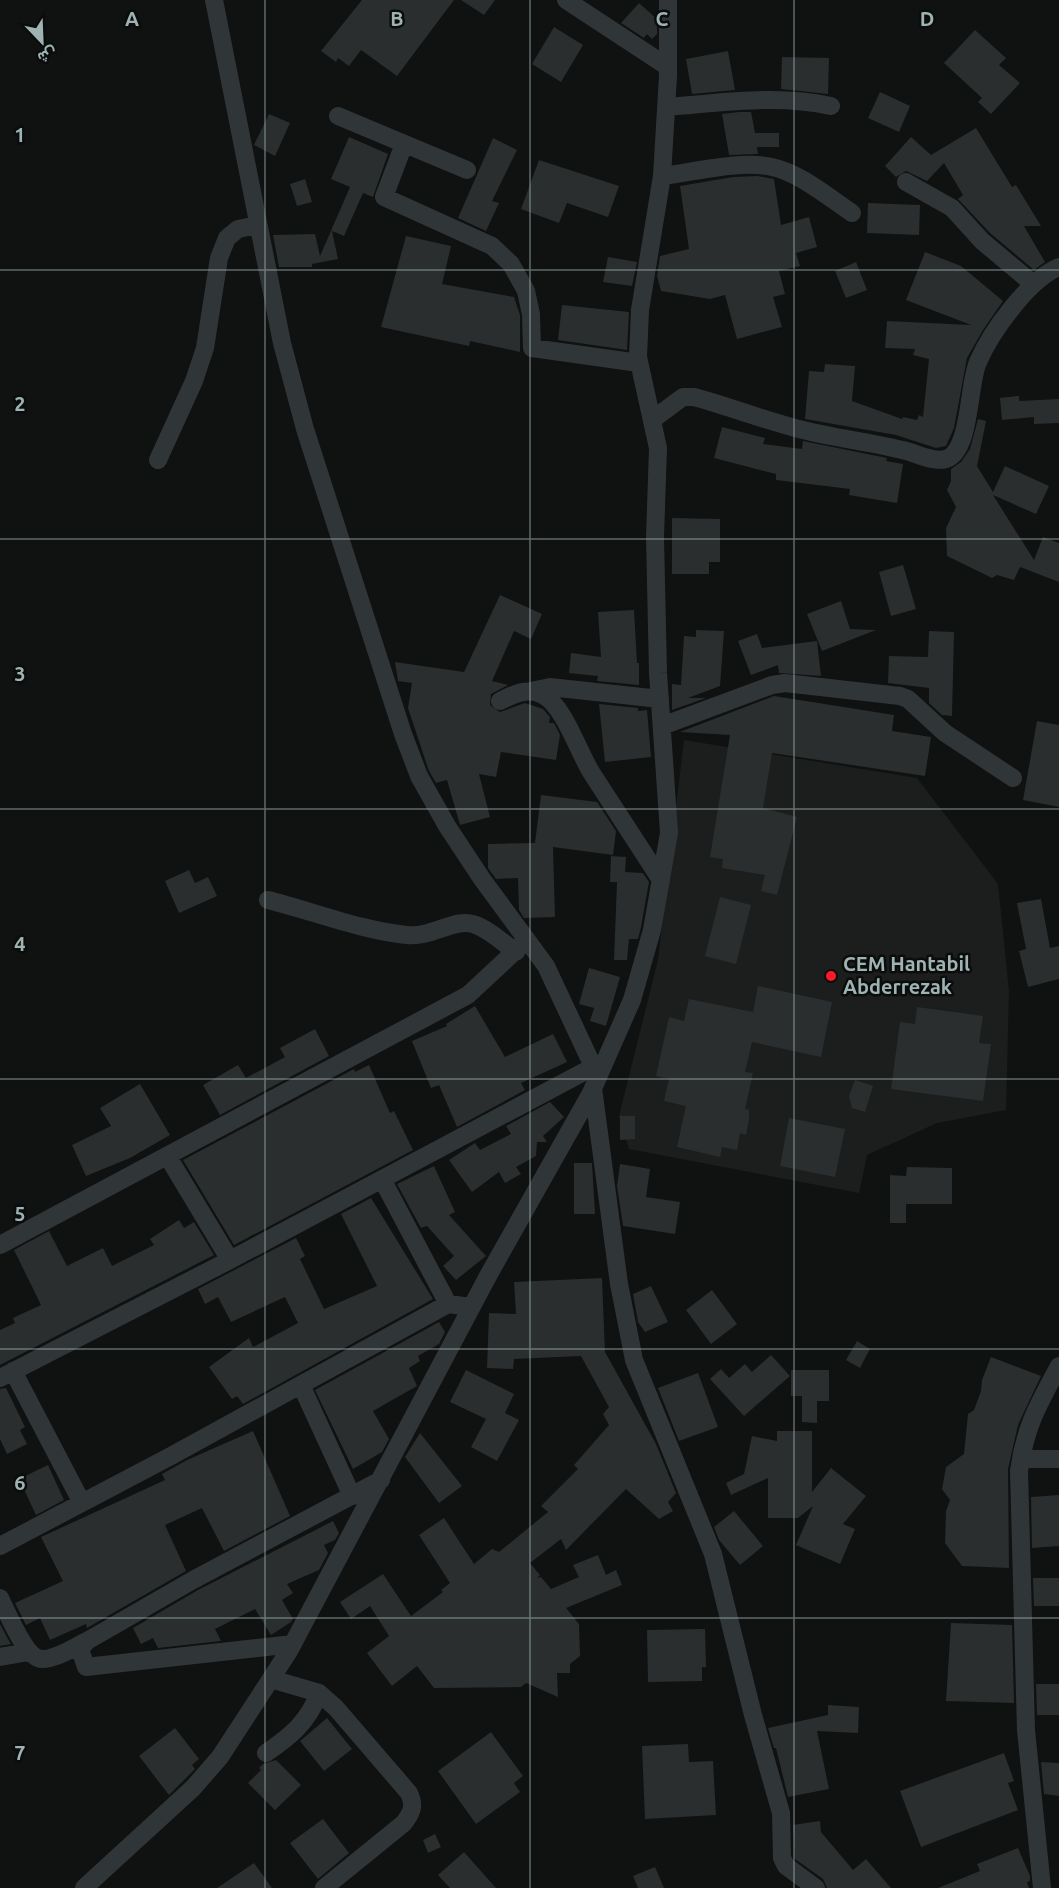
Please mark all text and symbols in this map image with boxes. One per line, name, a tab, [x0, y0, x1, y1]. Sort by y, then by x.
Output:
text: A	[125, 7, 139, 30]
text: B	[390, 7, 404, 30]
text: C	[656, 7, 669, 30]
text: D	[920, 7, 934, 30]
north arrow	[12, 12, 72, 72]
text: ش	[35, 43, 60, 68]
text: 1	[14, 123, 26, 146]
text: 2	[14, 392, 26, 415]
text: 3	[14, 662, 26, 685]
text: 4	[14, 932, 26, 955]
place label: CEM Hantabil Abderrezak	[843, 952, 970, 998]
marker: CEM Hantabil Abderrezak	[824, 969, 838, 983]
text: 5	[14, 1202, 26, 1225]
text: 6	[14, 1471, 26, 1494]
text: 7	[14, 1741, 26, 1764]

